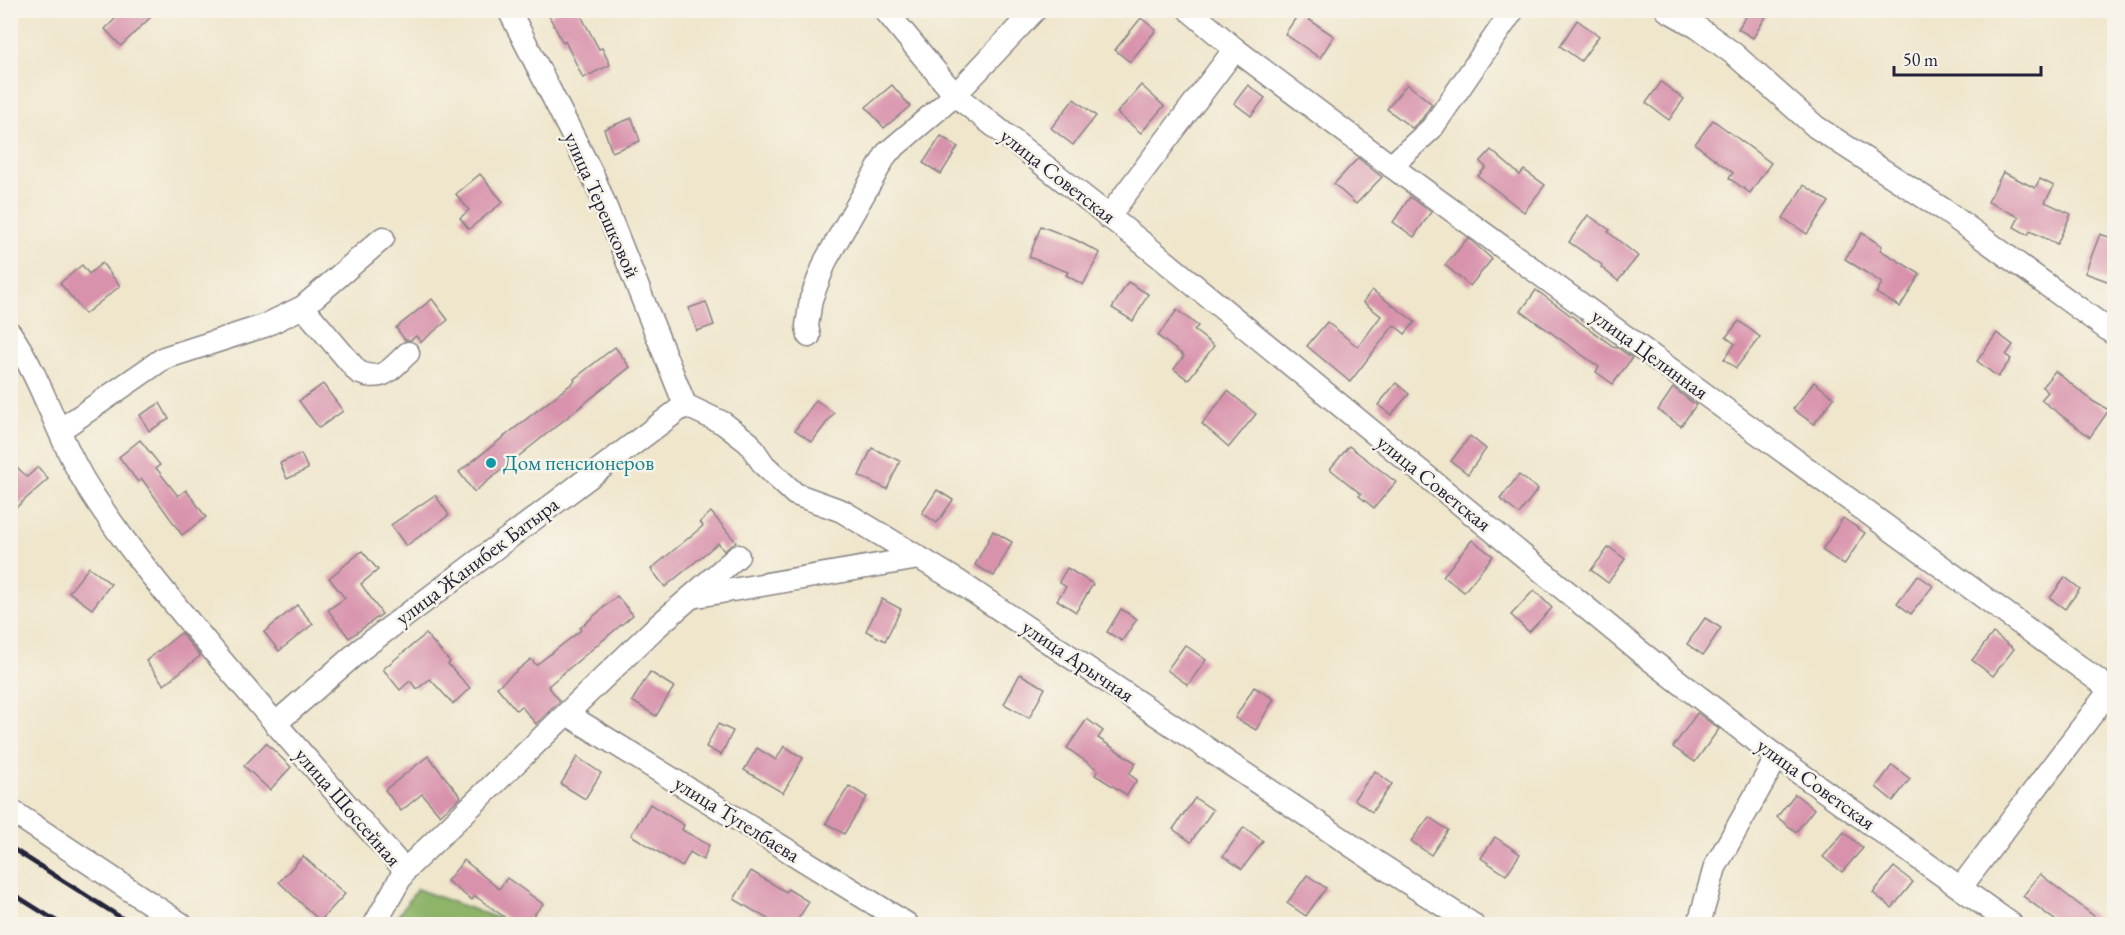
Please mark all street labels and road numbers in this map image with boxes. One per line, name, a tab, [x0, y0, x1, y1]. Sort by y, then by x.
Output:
street label: улица Советская	[995, 122, 1122, 229]
street label: улица Терешковой	[558, 127, 647, 282]
street label: улица Целинная	[1586, 302, 1714, 405]
street label: улица Советская	[1371, 428, 1497, 537]
street label: улица Жанибек Батыра	[390, 490, 564, 631]
street label: улица Арычная	[1017, 613, 1140, 708]
street label: улица Советская	[1752, 732, 1881, 836]
street label: улица Шоссейная	[289, 741, 408, 872]
street label: улица Тугелбаева	[669, 769, 806, 868]

